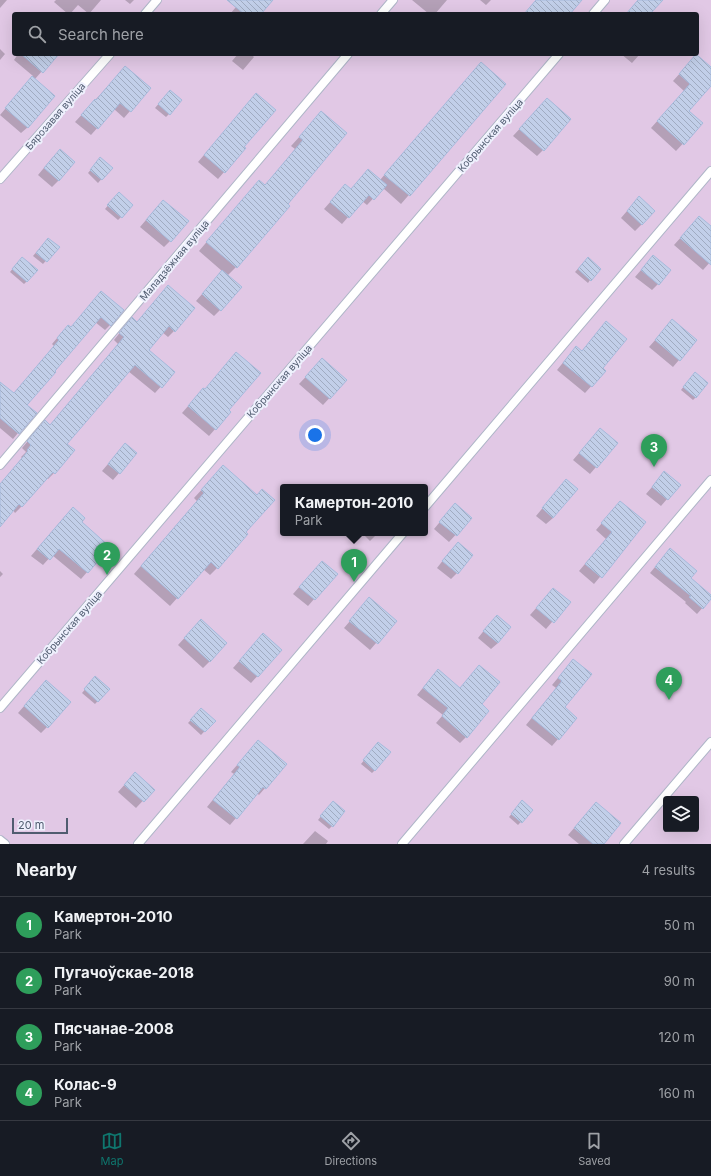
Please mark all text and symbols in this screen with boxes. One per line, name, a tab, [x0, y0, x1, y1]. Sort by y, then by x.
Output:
search box	[12, 12, 699, 56]
icon: search	[26, 23, 48, 45]
text: Search here	[58, 25, 144, 44]
street label: Бярозавая вуліца	[23, 80, 87, 152]
street label: Кобрынская вуліца	[455, 96, 525, 174]
street label: Маладзёжная вуліца	[137, 217, 211, 303]
street label: Кобрынская вуліца	[244, 342, 314, 420]
your location	[305, 425, 325, 445]
pin: 3	[641, 434, 667, 467]
popup	[280, 484, 428, 536]
text: Камертон-2010	[295, 493, 413, 512]
text: Park	[295, 512, 322, 528]
pin: 2	[94, 542, 120, 575]
pin: 1	[341, 549, 367, 582]
street label: Кобрынская вуліца	[34, 588, 104, 666]
pin: 4	[656, 667, 682, 700]
map controls	[663, 796, 699, 832]
button: layers	[663, 796, 699, 832]
scale bar	[12, 816, 68, 835]
text: 20 m	[18, 818, 44, 832]
text: Nearby	[16, 860, 77, 880]
text: 4 results	[642, 862, 695, 878]
text: Камертон-2010	[54, 907, 173, 926]
text: 1	[26, 917, 32, 933]
text: 50 m	[664, 917, 695, 933]
text: Park	[54, 926, 82, 942]
text: Пугачоўскае-2018	[54, 963, 194, 982]
text: 2	[25, 973, 33, 989]
text: 90 m	[664, 973, 695, 989]
text: Park	[54, 982, 82, 998]
text: Пясчанае-2008	[54, 1019, 174, 1038]
text: 3	[25, 1029, 33, 1045]
text: 120 m	[659, 1029, 695, 1045]
text: Park	[54, 1038, 82, 1054]
text: Колас-9	[54, 1075, 117, 1094]
text: 4	[25, 1085, 33, 1101]
text: 160 m	[658, 1085, 695, 1101]
text: Park	[54, 1094, 82, 1110]
tab: Map	[101, 1130, 123, 1168]
tab: Directions	[325, 1130, 377, 1168]
tab: Saved	[578, 1130, 610, 1168]

